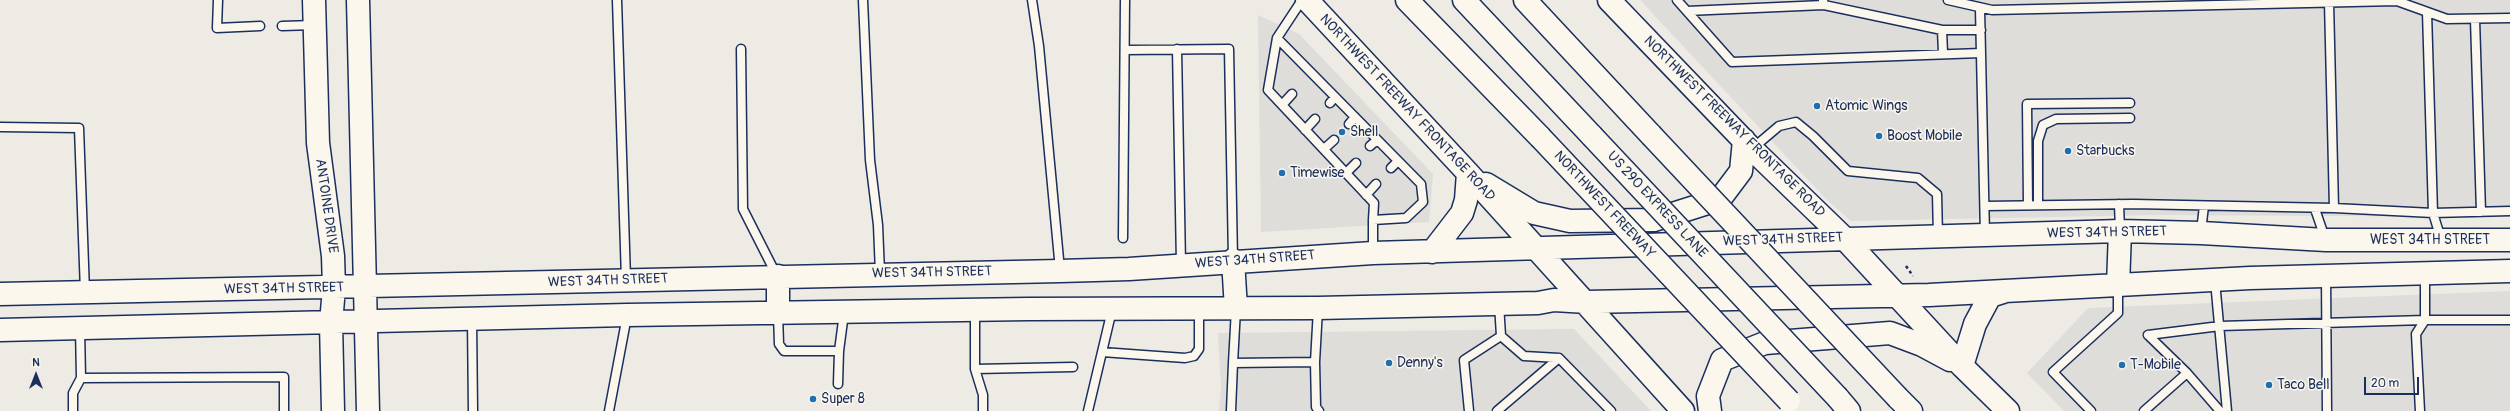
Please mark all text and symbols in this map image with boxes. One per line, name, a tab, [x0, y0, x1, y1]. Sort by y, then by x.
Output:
street label: NORTHWEST FREEWAY FRONTAGE ROAD	[1316, 11, 1498, 205]
street label: NORTHWEST FREEWAY FRONTAGE ROAD	[1640, 33, 1828, 221]
place label: Atomic Wings	[1825, 98, 1907, 114]
marker: Atomic Wings	[1812, 101, 1822, 111]
place label: Shell	[1350, 124, 1378, 140]
marker: Shell	[1337, 127, 1347, 137]
place label: Boost Mobile	[1887, 128, 1962, 144]
marker: Boost Mobile	[1874, 131, 1884, 141]
place label: Starbucks	[2076, 143, 2134, 159]
marker: Starbucks	[2063, 146, 2073, 156]
street label: NORTHWEST FREEWAY	[1550, 148, 1658, 262]
street label: US 290 EXPRESS LANE	[1603, 148, 1711, 262]
street label: ANTOINE DRIVE	[311, 158, 341, 254]
place label: Timewise	[1290, 165, 1344, 181]
marker: Timewise	[1277, 168, 1287, 178]
street label: WEST 34TH STREET	[2047, 224, 2167, 242]
street label: WEST 34TH STREET	[1723, 230, 1843, 250]
street label: WEST 34TH STREET	[2370, 232, 2490, 248]
street label: WEST 34TH STREET	[1194, 247, 1316, 273]
street label: WEST 34TH STREET	[872, 264, 992, 282]
street label: WEST 34TH STREET	[548, 271, 668, 291]
street label: WEST 34TH STREET	[224, 280, 344, 298]
north arrow	[16, 355, 56, 395]
place label: Denny's	[1397, 355, 1443, 371]
text: N	[32, 356, 40, 369]
place label: T-Mobile	[2130, 357, 2181, 373]
marker: Denny's	[1384, 358, 1394, 368]
marker: T-Mobile	[2117, 360, 2127, 370]
scale bar	[2366, 369, 2421, 395]
text: 20 m	[2371, 376, 2399, 391]
place label: Taco Bell	[2277, 377, 2330, 393]
marker: Taco Bell	[2264, 380, 2274, 390]
place label: Super 8	[821, 391, 865, 407]
marker: Super 8	[808, 394, 818, 404]

